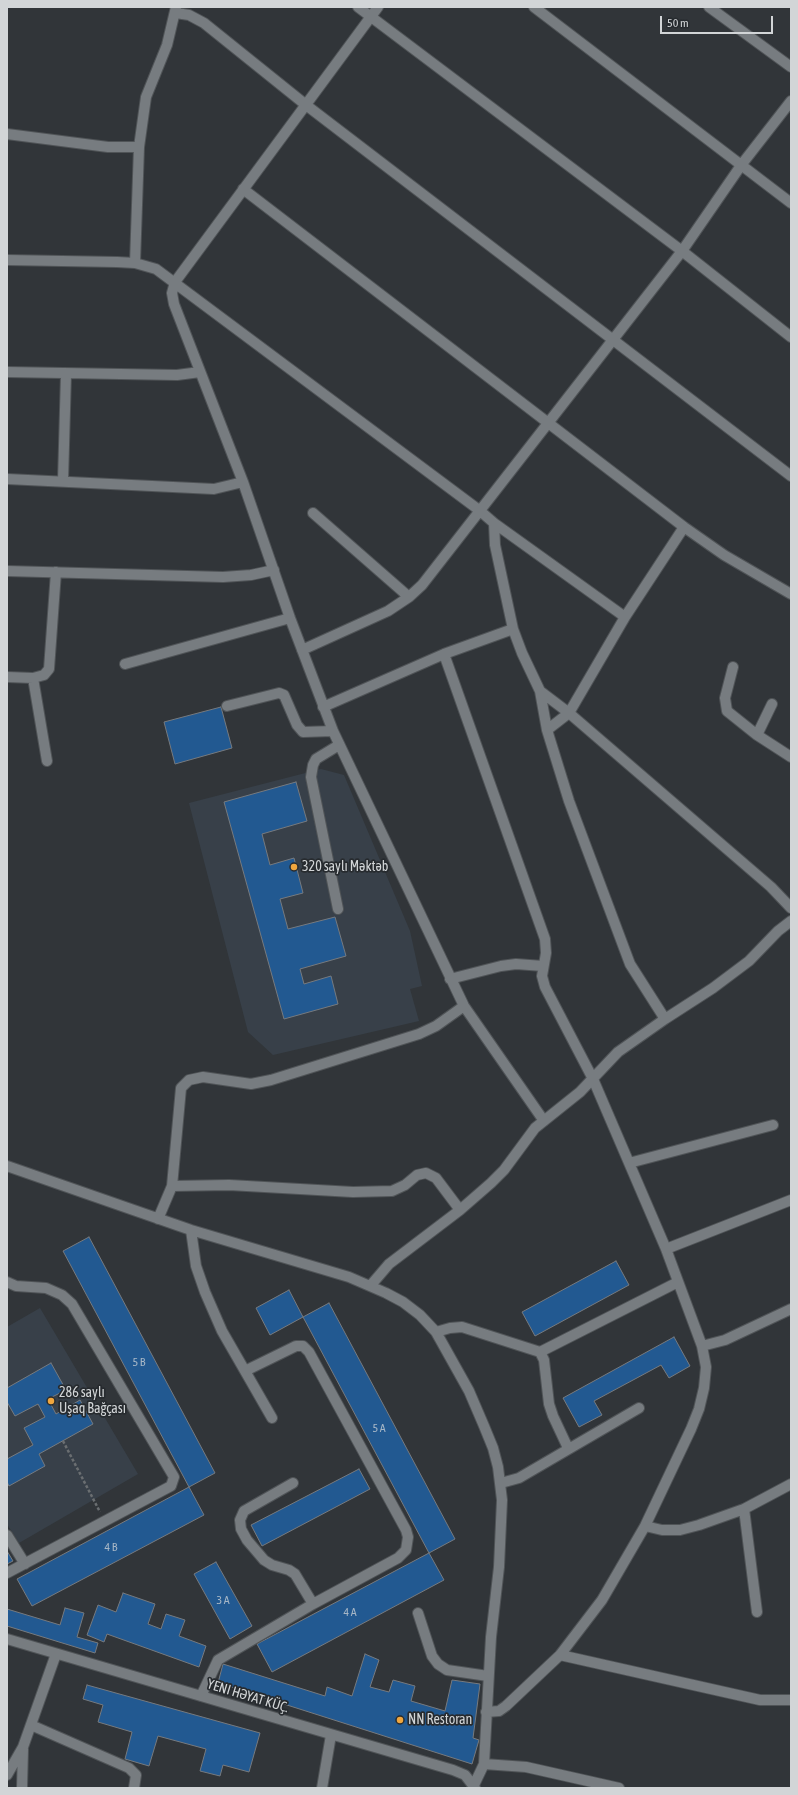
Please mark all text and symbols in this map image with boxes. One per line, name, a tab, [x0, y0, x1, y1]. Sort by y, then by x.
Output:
scale bar	[662, 8, 775, 34]
text: 50 m	[667, 16, 689, 30]
place label: 320 saylı Məktəb	[302, 859, 389, 875]
marker: 320 saylı Məktəb	[289, 862, 299, 872]
house number: 5 B	[133, 1355, 145, 1369]
place label: 286 saylı Uşaq Bağçası	[59, 1385, 126, 1418]
marker: 286 saylı Uşaq Bağçası	[46, 1396, 56, 1406]
house number: 5 A	[372, 1421, 386, 1435]
house number: 4 B	[105, 1540, 117, 1554]
house number: 3 A	[216, 1593, 230, 1607]
house number: 4 A	[343, 1605, 357, 1619]
street label: YENI HƏYAT KÜÇ.	[205, 1676, 291, 1716]
place label: NN Restoran	[408, 1712, 472, 1728]
marker: NN Restoran	[395, 1715, 405, 1725]

